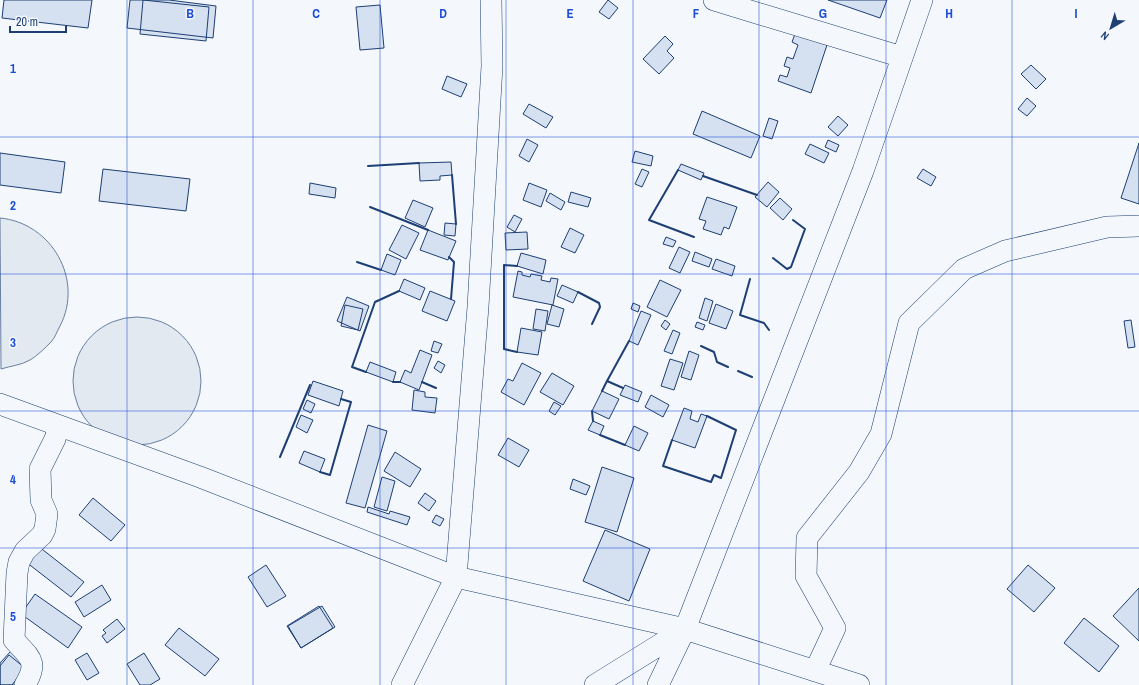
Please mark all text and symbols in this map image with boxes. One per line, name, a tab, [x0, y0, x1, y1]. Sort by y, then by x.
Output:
text: B	[186, 5, 194, 22]
text: C	[312, 5, 320, 22]
text: D	[439, 5, 447, 22]
text: E	[566, 5, 574, 22]
text: F	[693, 5, 700, 22]
text: G	[819, 5, 827, 22]
text: H	[945, 5, 953, 22]
text: I	[1075, 5, 1078, 22]
scale bar	[10, 8, 66, 34]
north arrow	[1091, 8, 1131, 48]
text: 20 m	[16, 14, 38, 30]
text: N	[1098, 28, 1112, 43]
text: 1	[10, 60, 16, 77]
text: 2	[10, 197, 16, 214]
text: 3	[10, 334, 16, 351]
text: 4	[10, 471, 16, 488]
text: 5	[10, 608, 16, 625]

